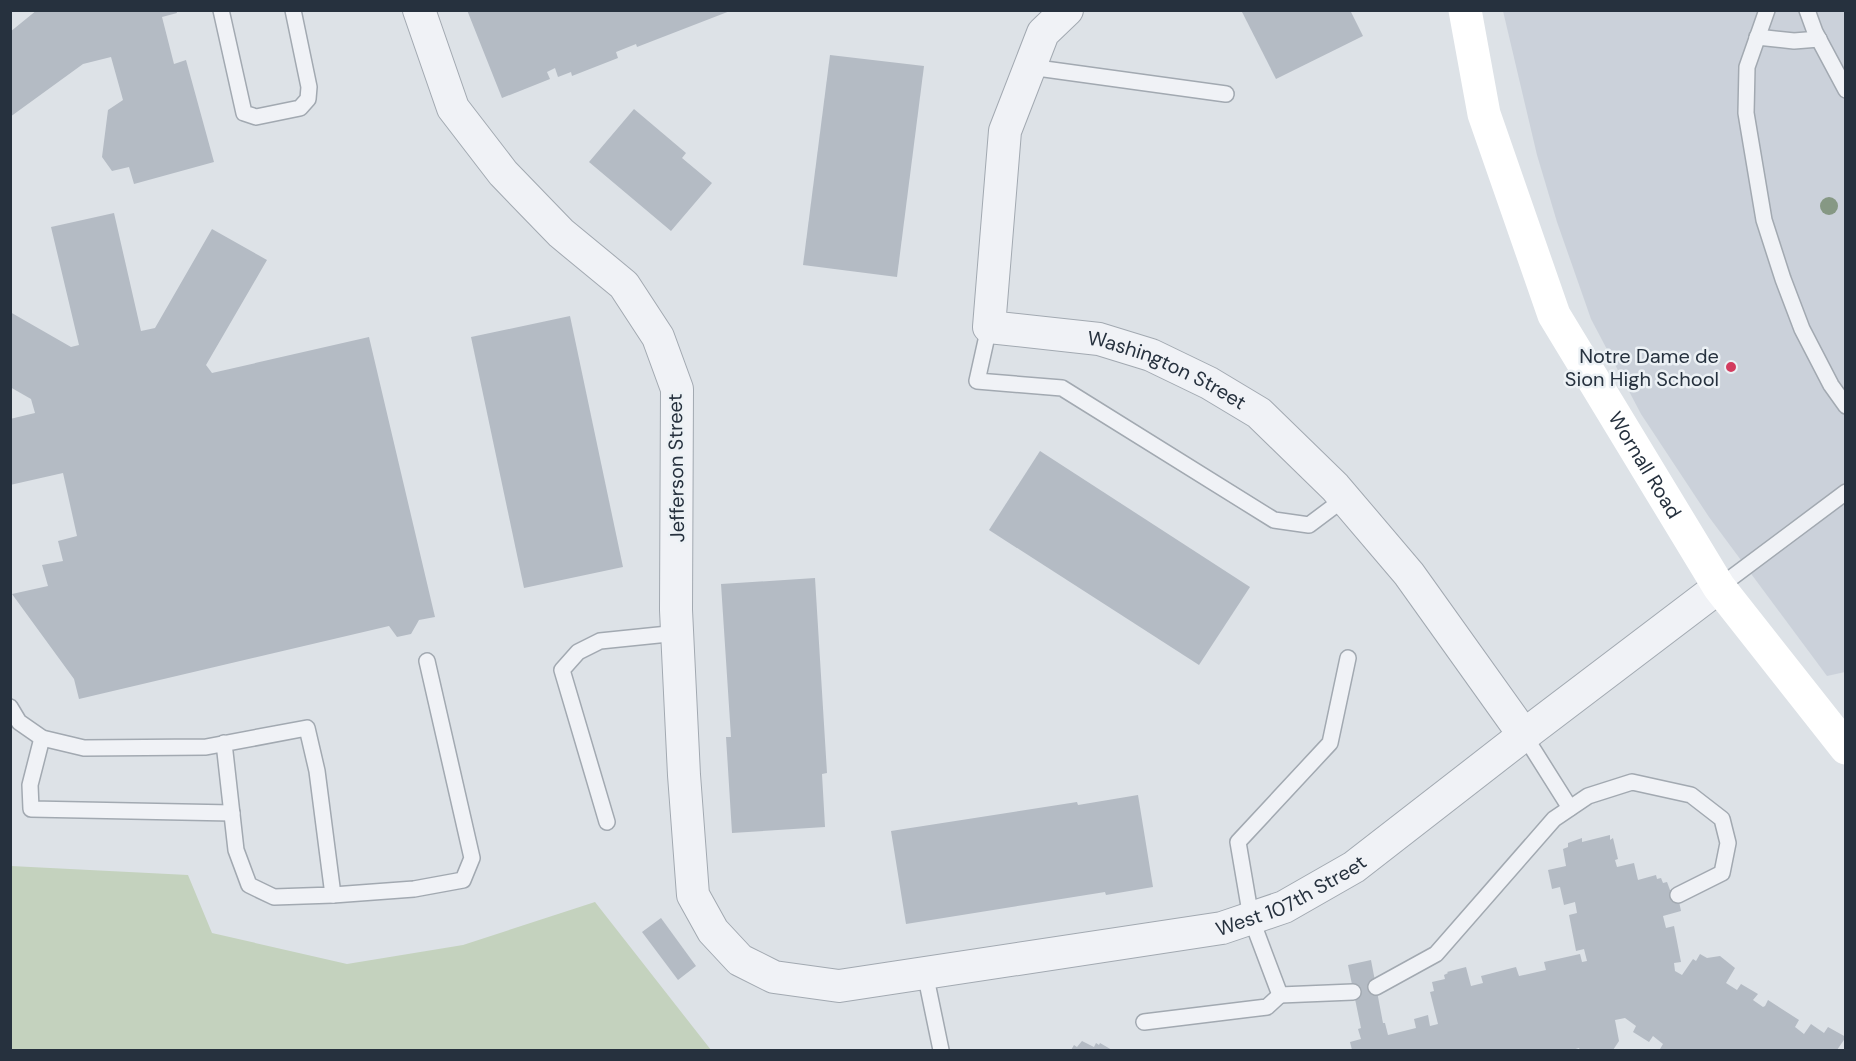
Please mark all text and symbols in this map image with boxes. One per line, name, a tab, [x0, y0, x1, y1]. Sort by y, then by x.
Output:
street label: Washington Street	[1086, 325, 1251, 415]
place label: Notre Dame de Sion High School	[1565, 343, 1719, 392]
marker: Notre Dame de Sion High School	[1724, 360, 1738, 374]
street label: Jefferson Street	[662, 393, 690, 543]
street label: Wornall Road	[1603, 407, 1687, 523]
street label: West 107th Street	[1212, 849, 1372, 942]

